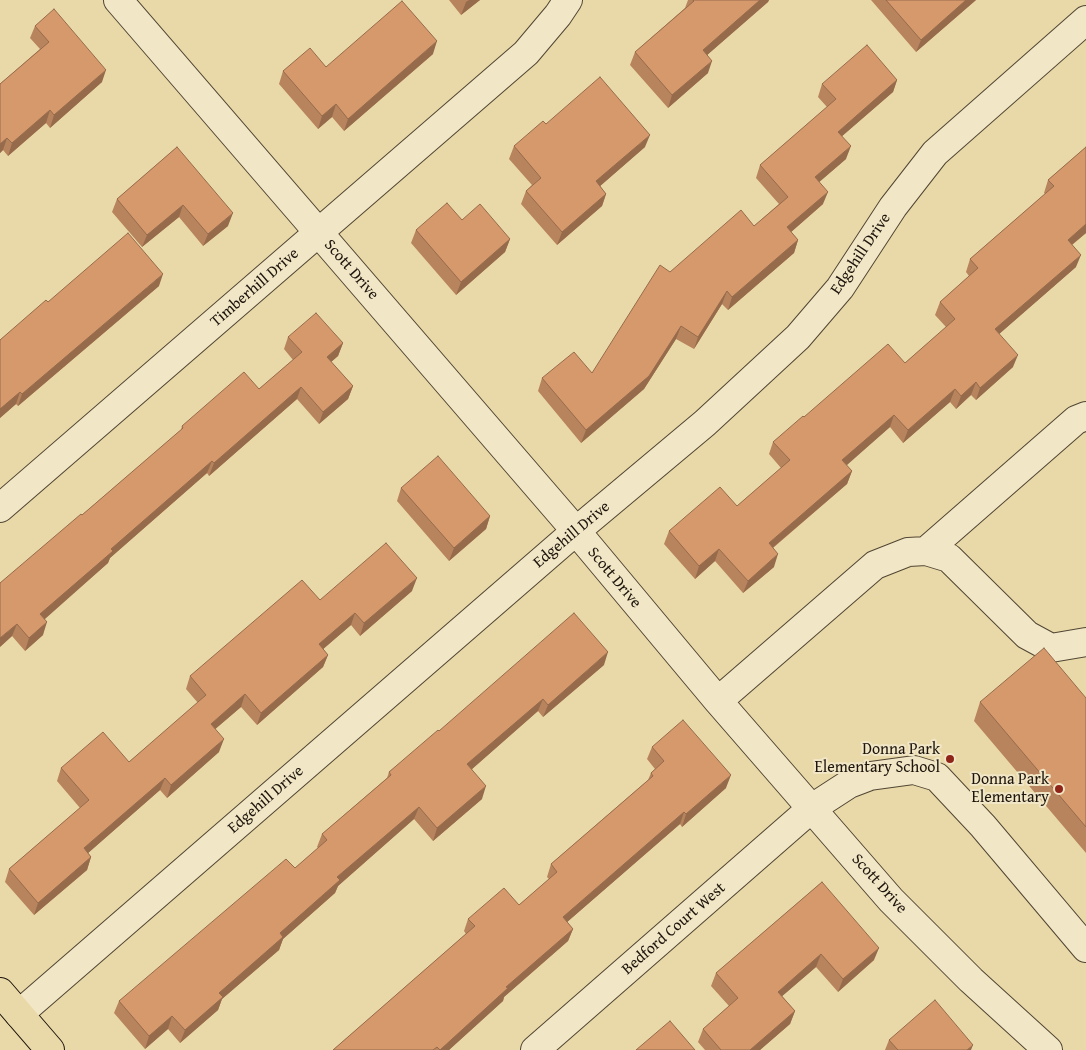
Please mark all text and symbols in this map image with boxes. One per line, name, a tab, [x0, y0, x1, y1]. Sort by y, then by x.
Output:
street label: Edgehill Drive	[827, 210, 895, 298]
street label: Scott Drive	[320, 236, 382, 304]
street label: Timberhill Drive	[207, 244, 303, 332]
street label: Edgehill Drive	[530, 497, 614, 573]
street label: Scott Drive	[583, 544, 645, 612]
place label: Donna Park Elementary School	[815, 740, 940, 778]
marker: Donna Park Elementary School	[944, 753, 956, 765]
street label: Edgehill Drive	[224, 762, 308, 838]
place label: Donna Park Elementary	[971, 770, 1049, 808]
marker: Donna Park Elementary	[1053, 783, 1065, 795]
street label: Scott Drive	[847, 850, 911, 918]
street label: Bedford Court West	[618, 879, 730, 979]

